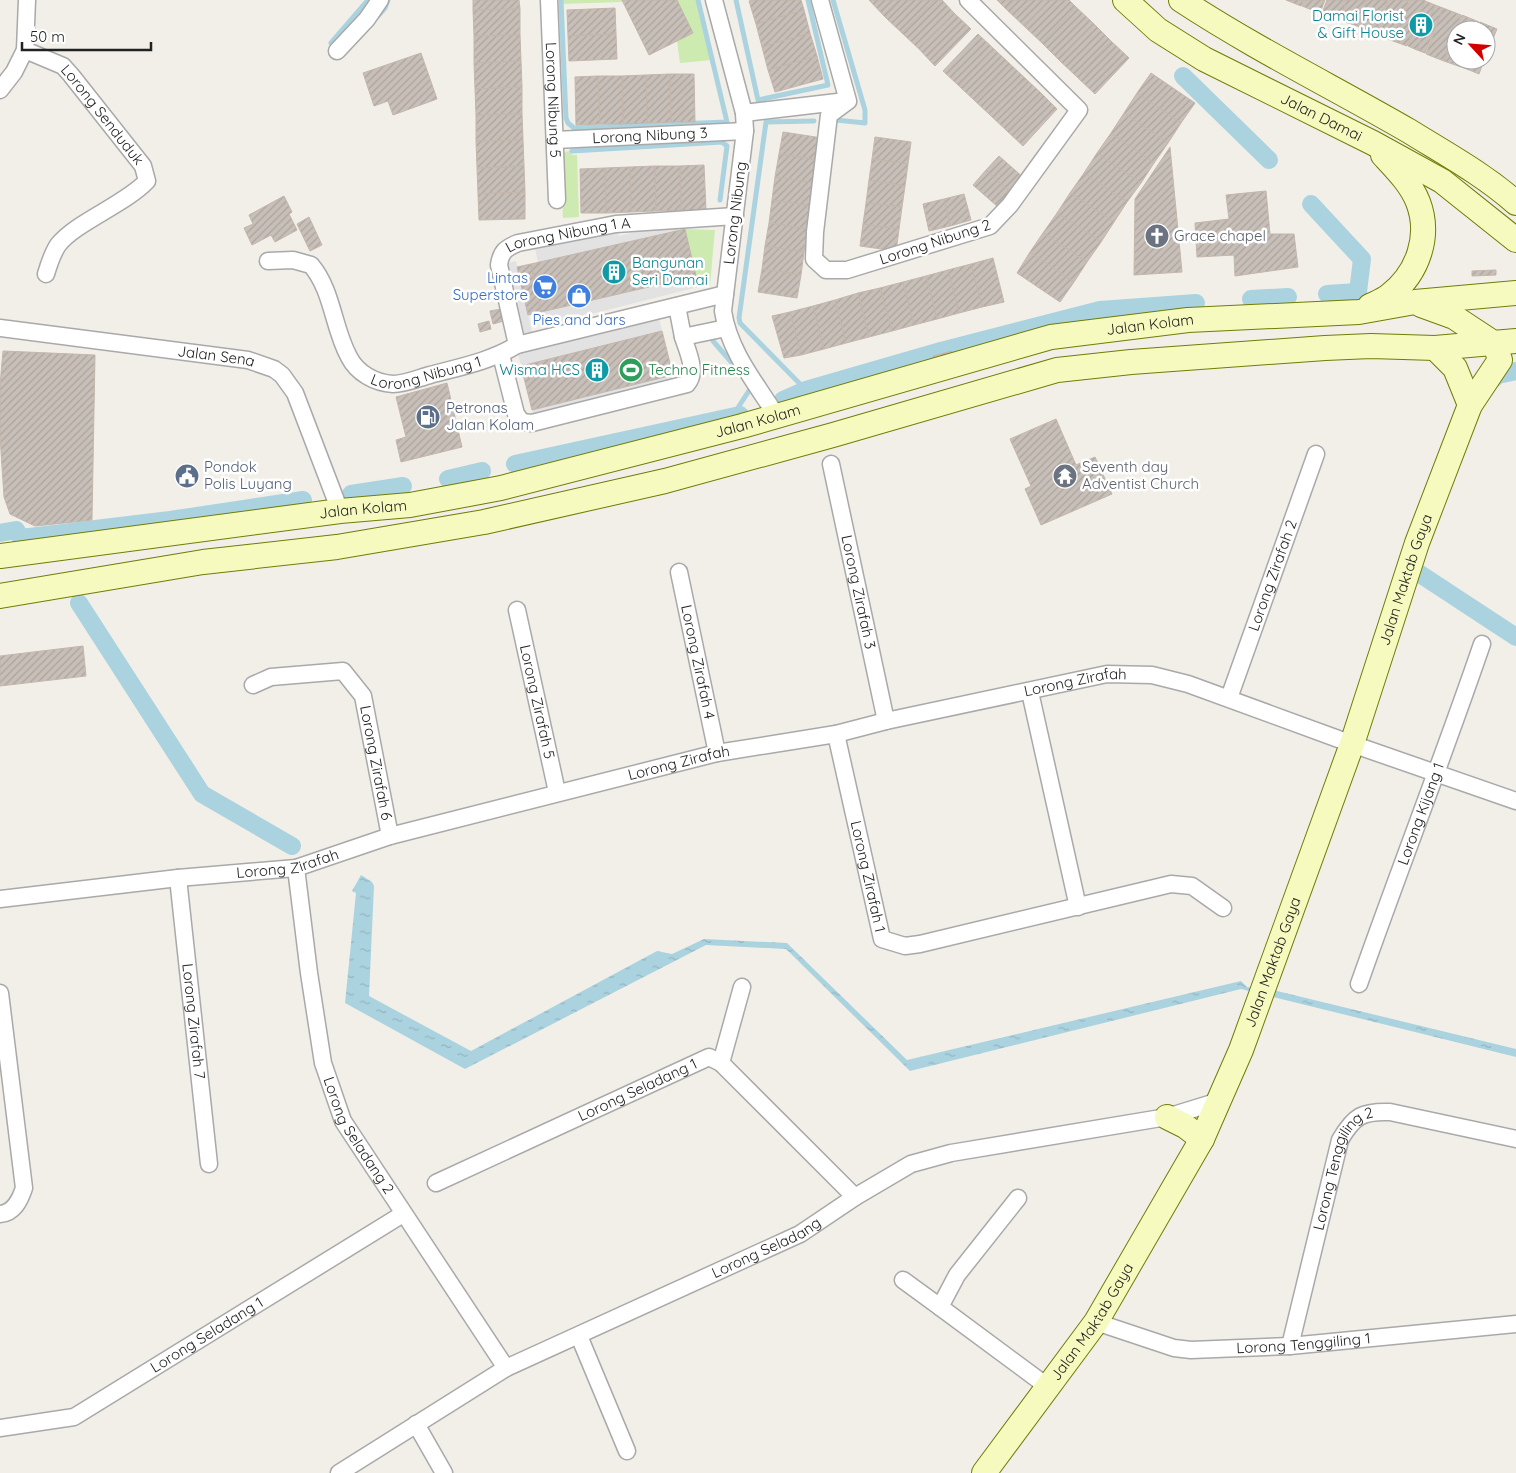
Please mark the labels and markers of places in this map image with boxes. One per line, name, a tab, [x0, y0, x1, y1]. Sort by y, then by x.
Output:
place label: Damai Florist & Gift House	[1312, 6, 1404, 42]
building icon: Damai Florist & Gift House	[1408, 12, 1434, 38]
church icon: Grace chapel	[1144, 223, 1170, 249]
place label: Grace chapel	[1174, 226, 1266, 245]
place label: Bangunan Seri Damai	[632, 253, 708, 289]
building icon: Bangunan Seri Damai	[601, 259, 627, 285]
place label: Lintas Superstore	[453, 268, 528, 304]
supermarket icon: Lintas Superstore	[532, 274, 558, 300]
shop icon: Pies and Jars	[566, 283, 592, 309]
place label: Pies and Jars	[532, 310, 626, 329]
building icon: Wisma HCS	[584, 357, 610, 383]
sports icon: Techno Fitness	[618, 357, 644, 383]
place label: Wisma HCS	[499, 360, 580, 379]
place label: Techno Fitness	[648, 360, 750, 379]
place label: Petronas Jalan Kolam	[446, 398, 534, 434]
fuel station icon: Petronas Jalan Kolam	[415, 404, 441, 430]
place label: Pondok Polis Luyang	[204, 457, 292, 493]
place label: Seventh day Adventist Church	[1082, 457, 1199, 493]
public building icon: Pondok Polis Luyang	[174, 463, 200, 489]
temple icon: Seventh day Adventist Church	[1052, 463, 1078, 489]

